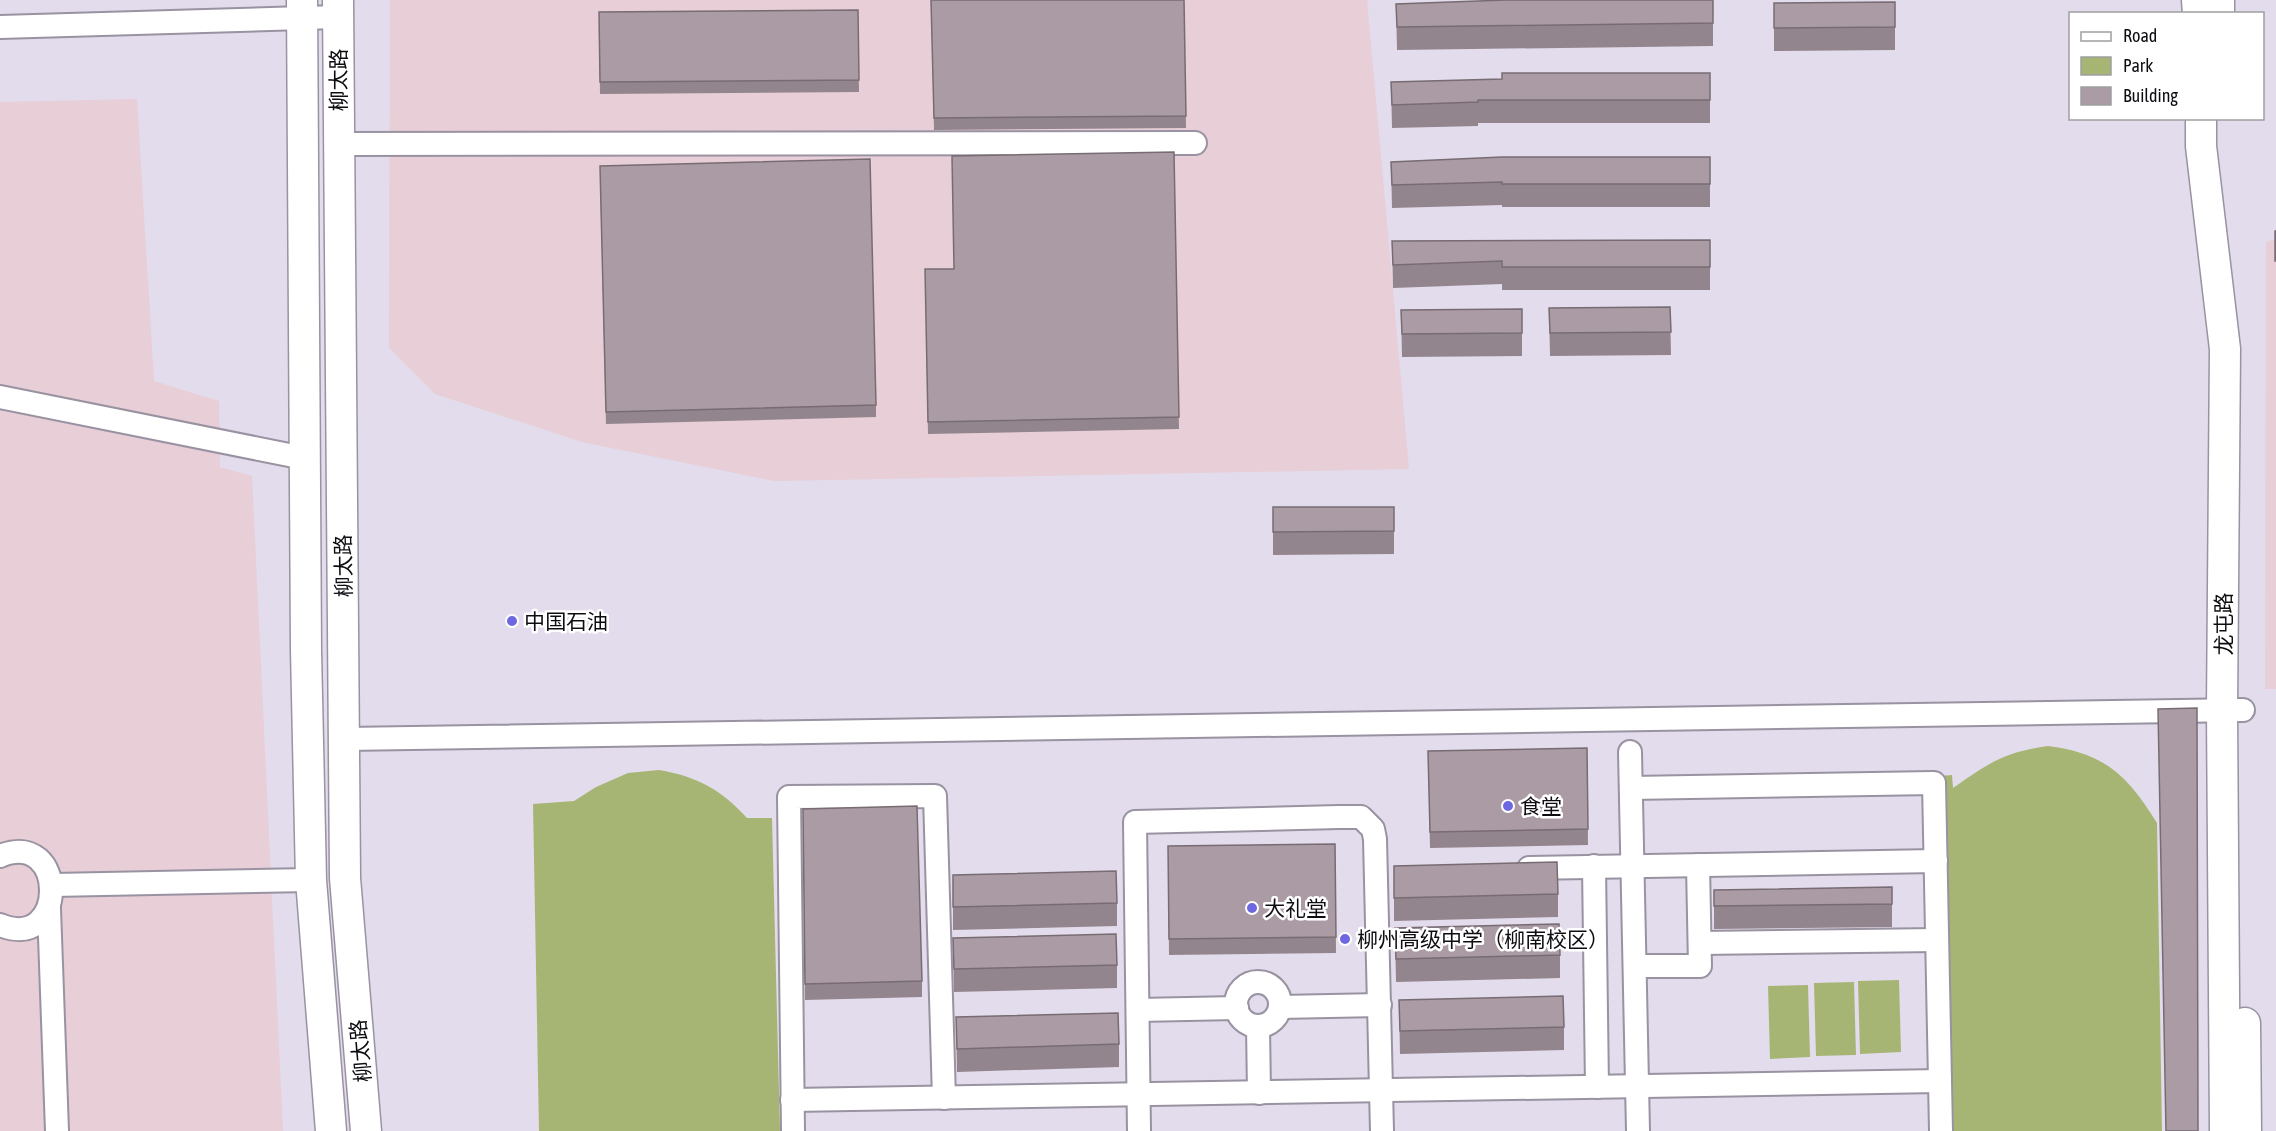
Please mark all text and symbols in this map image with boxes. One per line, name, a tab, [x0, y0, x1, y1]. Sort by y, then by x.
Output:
legend	[2069, 12, 2264, 120]
text: Road	[2123, 25, 2157, 46]
street label: 柳太路	[326, 49, 350, 112]
text: Park	[2123, 55, 2153, 76]
text: Building	[2123, 85, 2178, 106]
street label: 柳太路	[330, 534, 356, 598]
street label: 龙屯路	[2211, 593, 2235, 656]
place label: 中国石油	[524, 609, 608, 633]
marker: 中国石油	[505, 614, 519, 628]
place label: 食堂	[1520, 794, 1562, 818]
marker: 食堂	[1501, 799, 1515, 813]
place label: 大礼堂	[1264, 896, 1327, 920]
marker: 大礼堂	[1245, 901, 1259, 915]
place label: 柳州高级中学（柳南校区）	[1357, 927, 1609, 951]
marker: 柳州高级中学（柳南校区）	[1338, 932, 1352, 946]
street label: 柳太路	[345, 1019, 375, 1083]

